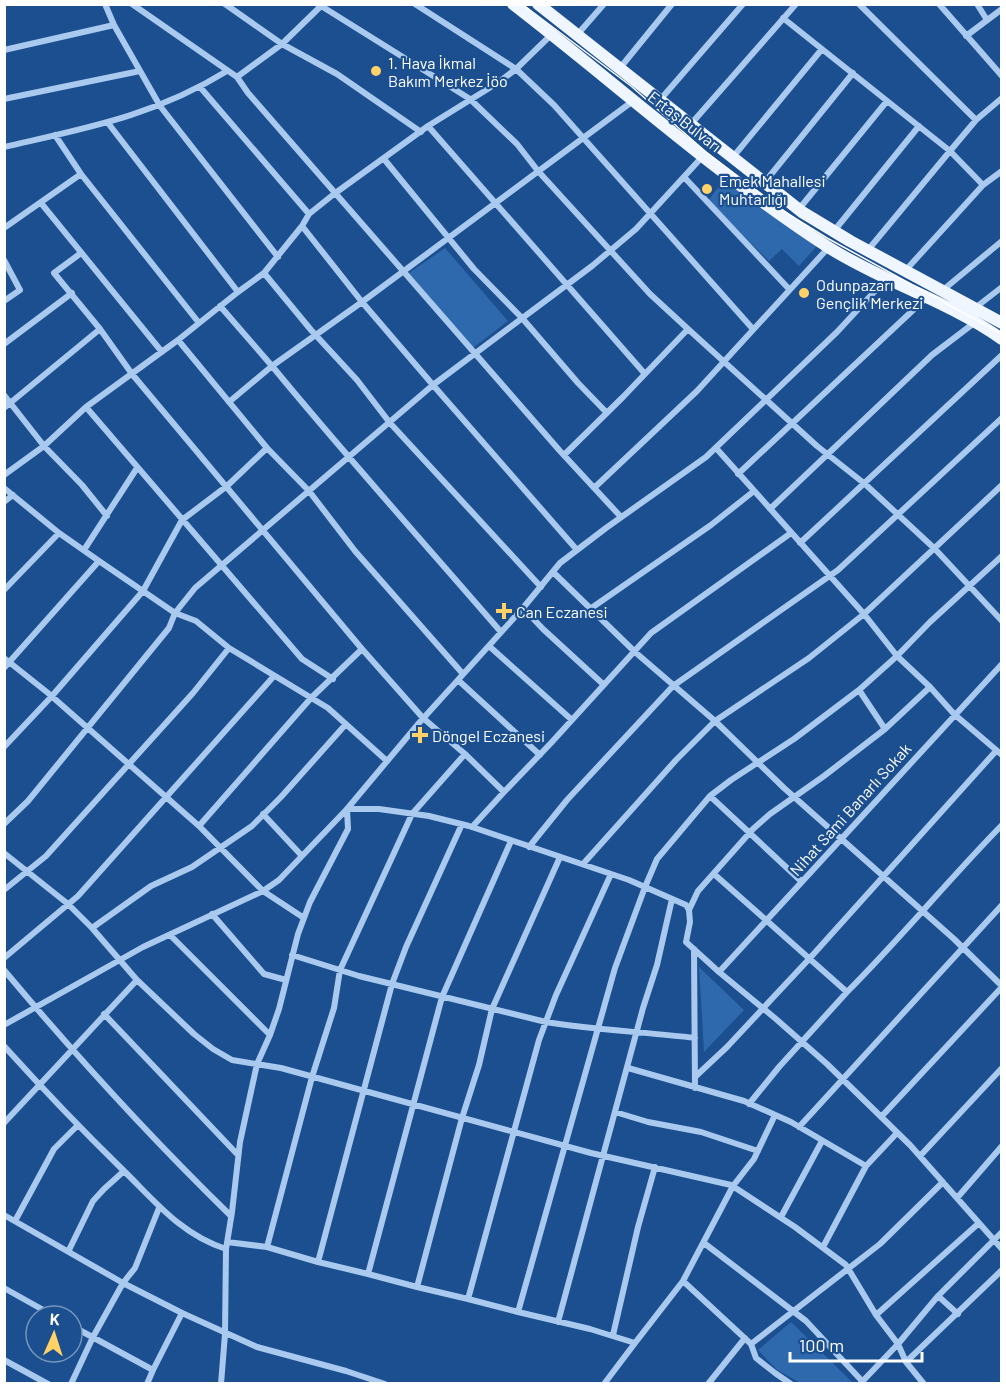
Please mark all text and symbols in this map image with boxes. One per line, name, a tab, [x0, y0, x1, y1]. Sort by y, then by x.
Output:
place label: 1. Hava İkmal Bakım Merkez İöo	[388, 53, 508, 90]
marker: 1. Hava İkmal Bakım Merkez İöo	[369, 64, 383, 78]
street label: Ertaş Bulvarı	[645, 87, 725, 155]
place label: Emek Mahallesi Muhtarlığı	[719, 171, 825, 208]
marker: Emek Mahallesi Muhtarlığı	[700, 182, 714, 196]
place label: Odunpazarı Gençlik Merkezi	[816, 275, 923, 312]
marker: Odunpazarı Gençlik Merkezi	[797, 286, 811, 300]
place label: Can Eczanesi	[516, 602, 608, 621]
marker: Can Eczanesi	[497, 604, 511, 618]
place label: Döngel Eczanesi	[432, 726, 545, 745]
marker: Döngel Eczanesi	[413, 728, 427, 742]
street label: Nihat Sami Banarlı Sokak	[785, 739, 915, 879]
north arrow	[24, 1304, 84, 1364]
text: K	[49, 1309, 60, 1328]
scale bar	[790, 1325, 922, 1363]
text: 100 m	[799, 1334, 844, 1356]

